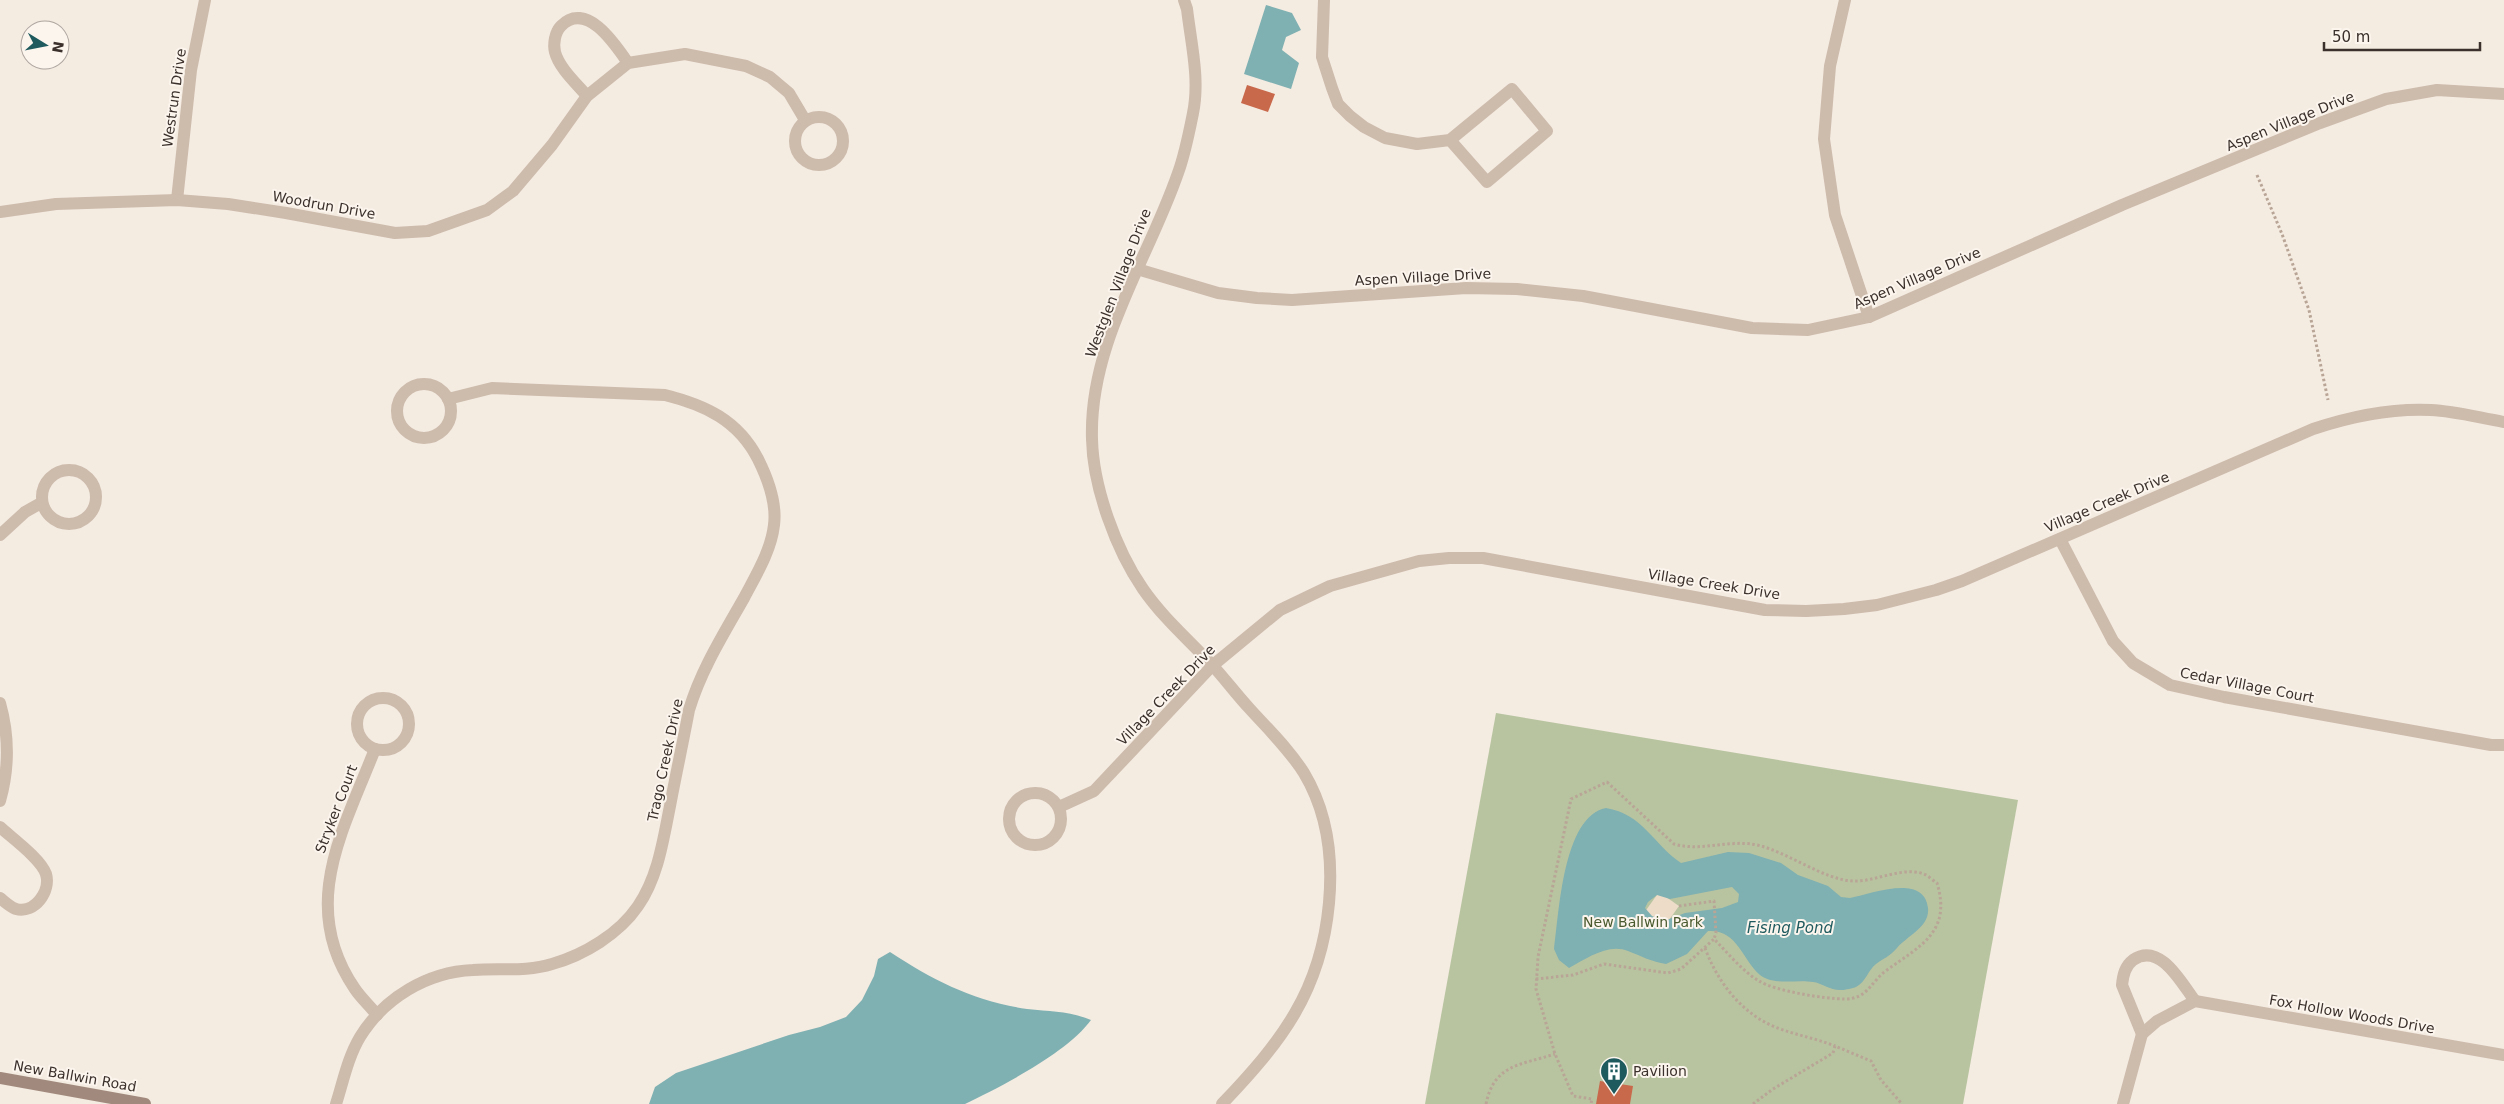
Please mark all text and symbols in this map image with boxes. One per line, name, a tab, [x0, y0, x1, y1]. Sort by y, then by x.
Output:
north arrow	[20, 20, 70, 70]
scale bar	[2324, 20, 2480, 52]
text: 50 m	[2332, 28, 2370, 46]
text: N	[49, 40, 67, 54]
street label: Westrun Drive	[159, 48, 189, 148]
street label: Aspen Village Drive	[2224, 88, 2356, 154]
street label: Woodrun Drive	[271, 188, 377, 222]
street label: Westglen Village Drive	[1082, 206, 1154, 360]
street label: Aspen Village Drive	[1851, 244, 1983, 312]
street label: Aspen Village Drive	[1354, 265, 1492, 289]
street label: Village Creek Drive	[2042, 468, 2172, 536]
street label: Village Creek Drive	[1647, 566, 1781, 602]
street label: Village Creek Drive	[1114, 641, 1218, 749]
street label: Cedar Village Court	[2179, 664, 2316, 706]
street label: Trago Creek Drive	[644, 697, 686, 824]
street label: Stryker Court	[312, 762, 360, 855]
park label: New Ballwin Park	[1583, 914, 1704, 930]
water label: Fising Pond	[1747, 919, 1833, 937]
street label: Fox Hollow Woods Drive	[2268, 992, 2436, 1036]
building icon: Pavilion	[1599, 1056, 1629, 1095]
street label: New Ballwin Road	[12, 1057, 138, 1095]
place label: Pavilion	[1633, 1063, 1687, 1079]

